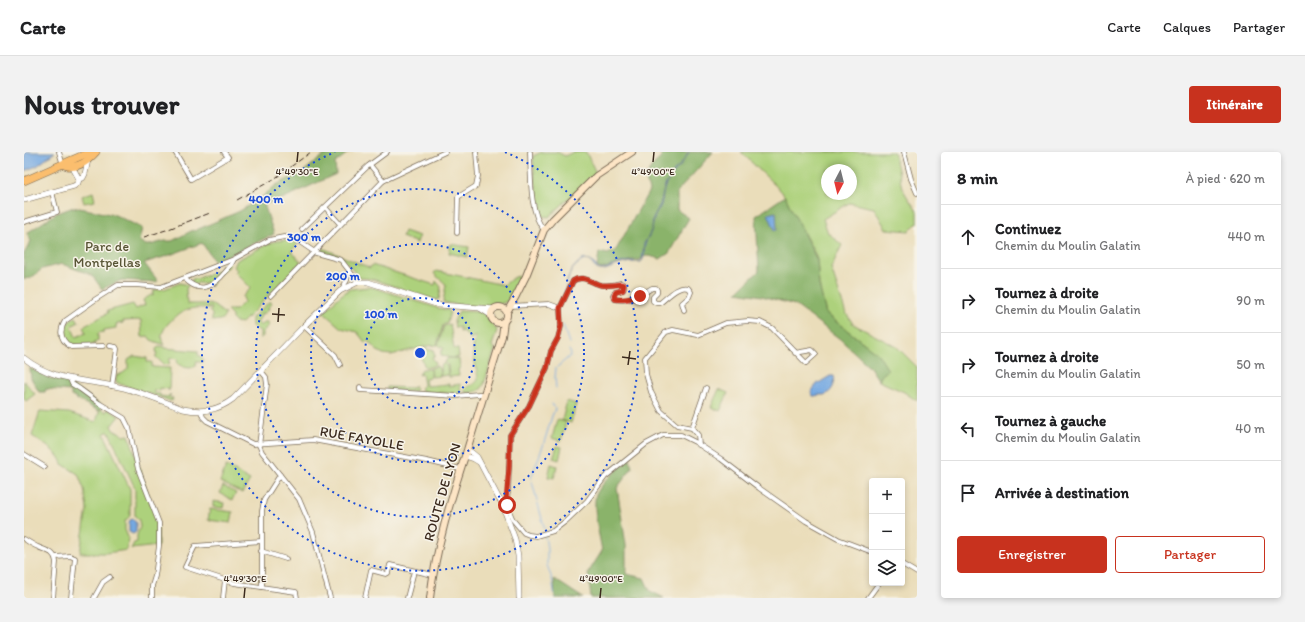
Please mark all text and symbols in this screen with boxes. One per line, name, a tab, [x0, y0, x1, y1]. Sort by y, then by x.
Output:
text: Carte	[20, 16, 66, 39]
text: Carte	[1107, 19, 1141, 36]
text: Calques	[1163, 19, 1211, 36]
text: Partager	[1233, 19, 1285, 36]
button: Itinéraire	[1189, 86, 1281, 123]
text: Nous trouver	[24, 87, 179, 121]
north arrow	[821, 164, 857, 200]
text: 4°49'30"E	[276, 165, 319, 178]
text: 4°49'00"E	[631, 165, 675, 178]
text: 8 min	[957, 168, 998, 188]
text: À pied · 620 m	[1186, 171, 1265, 186]
text: 400 m	[249, 192, 284, 206]
text: Continuez	[995, 220, 1061, 238]
icon: ahead	[957, 226, 979, 248]
text: 440 m	[1228, 229, 1265, 244]
text: 300 m	[287, 230, 322, 244]
park label: Parc de Montpellas	[74, 238, 140, 271]
text: Chemin du Moulin Galatin	[995, 238, 1141, 253]
text: 200 m	[326, 269, 361, 283]
text: Tournez à droite	[995, 284, 1099, 302]
route end	[631, 287, 649, 305]
icon: right	[957, 290, 979, 312]
text: 90 m	[1236, 293, 1265, 308]
text: Chemin du Moulin Galatin	[995, 302, 1141, 317]
text: 100 m	[364, 307, 398, 321]
centre of rings	[413, 346, 427, 360]
text: Tournez à droite	[995, 348, 1099, 366]
icon: right	[957, 354, 979, 376]
text: 50 m	[1236, 357, 1265, 372]
text: Chemin du Moulin Galatin	[995, 366, 1141, 381]
text: Tournez à gauche	[995, 412, 1106, 430]
icon: left	[957, 418, 979, 440]
text: 40 m	[1235, 421, 1265, 436]
street label: RUE FAYOLLE	[319, 423, 405, 454]
text: Chemin du Moulin Galatin	[995, 430, 1141, 445]
street label: ROUTE DE LYON	[420, 441, 465, 543]
map controls	[869, 478, 905, 586]
button: +	[869, 478, 905, 514]
icon: arrive	[957, 482, 979, 504]
text: Arrivée à destination	[995, 484, 1129, 502]
route start	[498, 496, 516, 514]
button: −	[869, 514, 905, 550]
button: Enregistrer	[957, 536, 1107, 573]
button: Partager	[1115, 536, 1265, 573]
button: layers	[869, 550, 905, 586]
text: 4°49'30"E	[224, 572, 267, 585]
text: 4°49'00"E	[579, 572, 623, 585]

